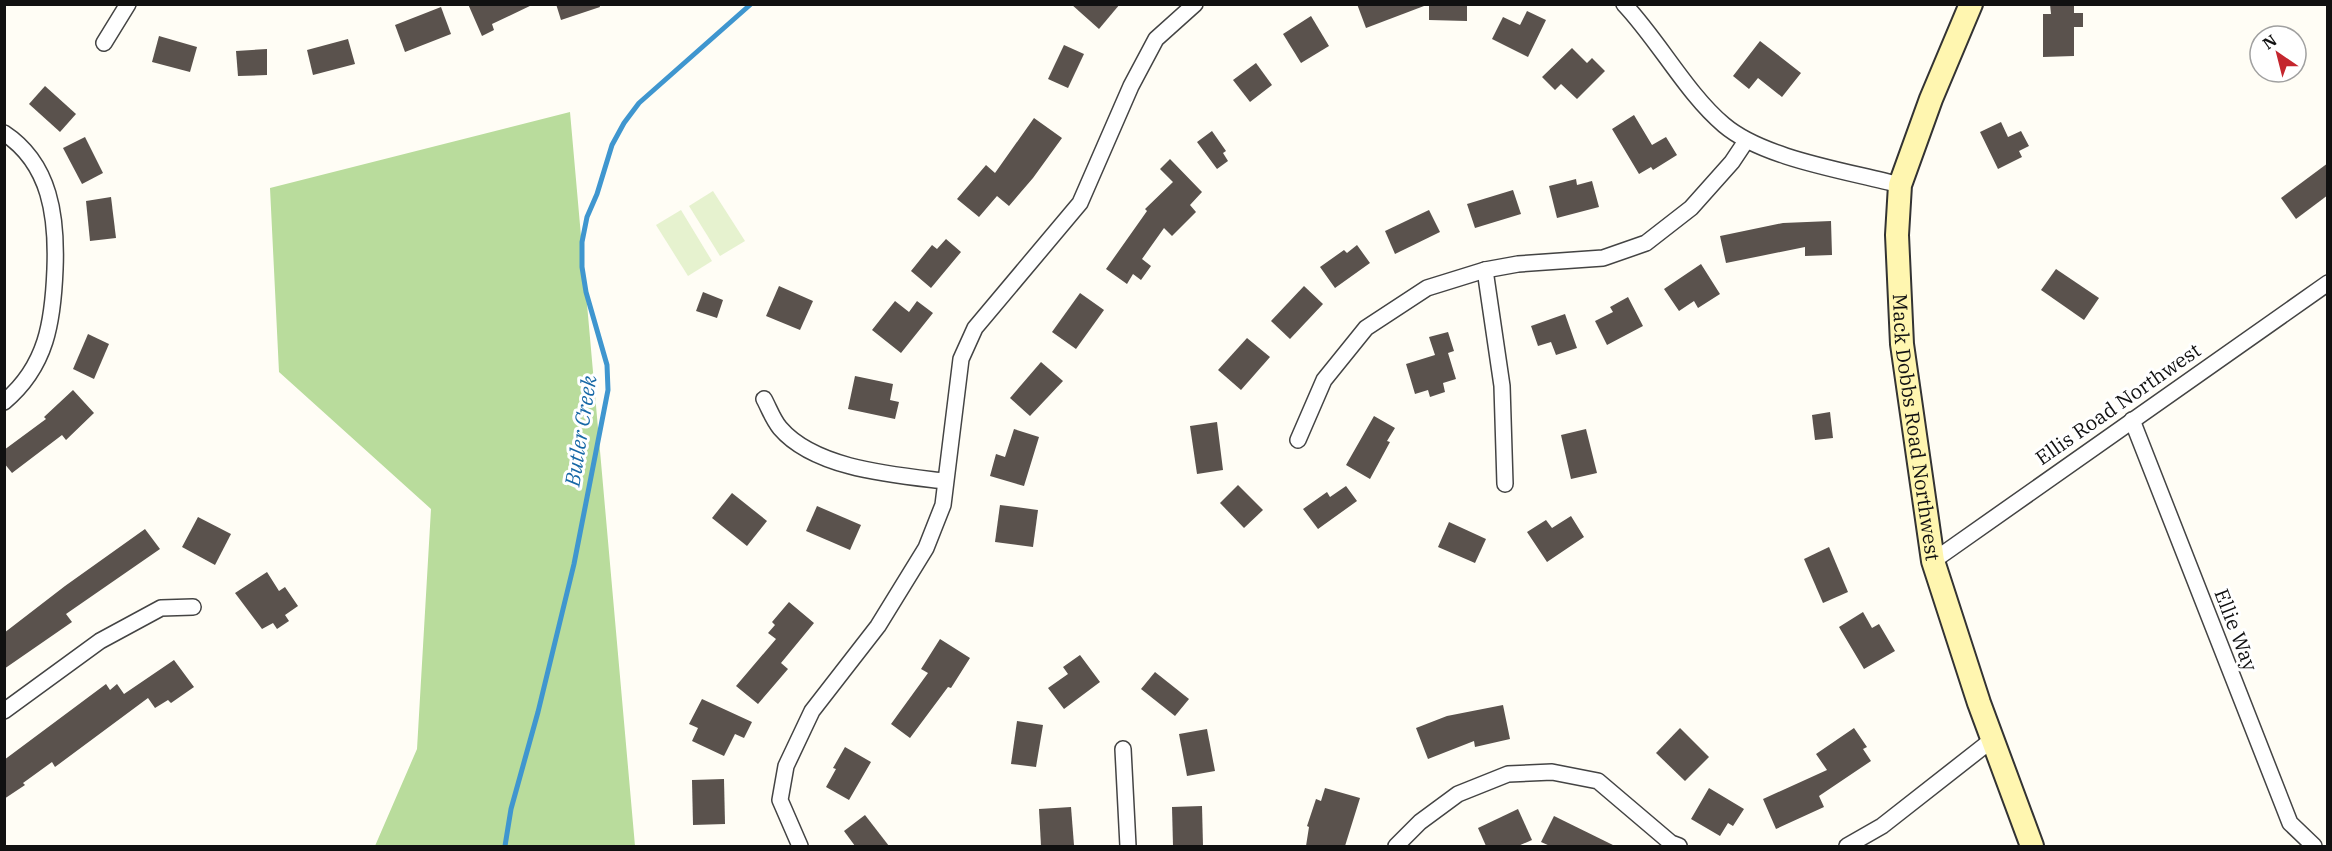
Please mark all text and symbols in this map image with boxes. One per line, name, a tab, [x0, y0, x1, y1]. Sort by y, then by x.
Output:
north arrow	[2248, 24, 2308, 84]
text: N	[2258, 30, 2280, 54]
street label: Mack Dobbs Road Northwest	[1887, 293, 1947, 563]
street label: Ellis Road Northwest	[2030, 336, 2206, 471]
water label: Butler Creek	[557, 373, 603, 489]
street label: Ellie Way	[2208, 585, 2265, 675]

